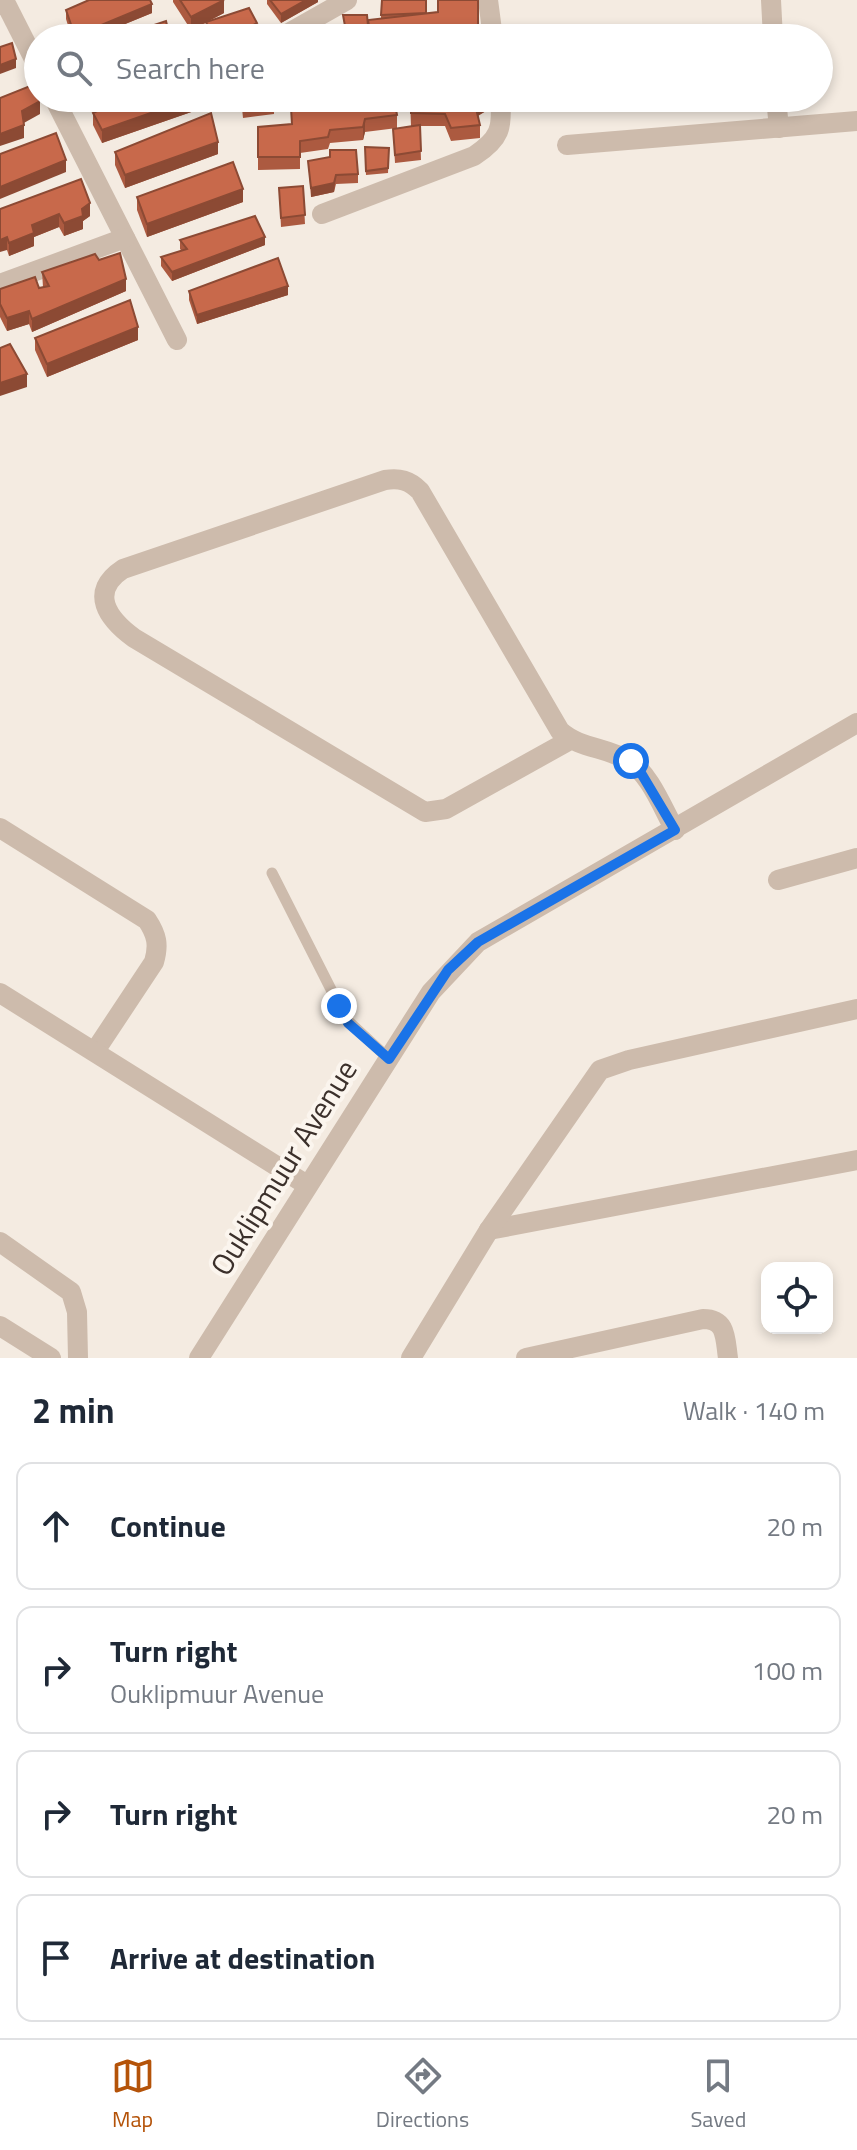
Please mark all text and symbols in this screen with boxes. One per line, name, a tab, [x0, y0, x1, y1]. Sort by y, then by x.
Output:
search box	[24, 24, 833, 112]
text: Search here	[116, 45, 265, 91]
icon: search	[52, 46, 96, 90]
route start	[613, 743, 649, 779]
route end	[321, 988, 357, 1024]
street label: Ouklipmuur Avenue	[198, 1050, 368, 1284]
map controls	[761, 1262, 833, 1334]
button: locate	[761, 1262, 833, 1334]
text: 2 min	[32, 1384, 115, 1436]
text: Walk · 140 m	[683, 1391, 825, 1430]
text: Continue	[110, 1503, 226, 1549]
icon: ahead	[34, 1504, 78, 1548]
text: 20 m	[766, 1507, 823, 1546]
text: Turn right	[110, 1628, 238, 1674]
icon: right	[34, 1648, 78, 1692]
text: 100 m	[752, 1651, 823, 1690]
text: Ouklipmuur Avenue	[110, 1674, 324, 1713]
text: Turn right	[110, 1791, 238, 1837]
icon: right	[34, 1792, 78, 1836]
text: 20 m	[766, 1795, 823, 1834]
text: Arrive at destination	[110, 1935, 375, 1981]
icon: arrive	[34, 1936, 78, 1980]
tab: Map	[111, 2054, 155, 2136]
tab: Directions	[376, 2054, 469, 2136]
tab: Saved	[690, 2054, 746, 2136]

